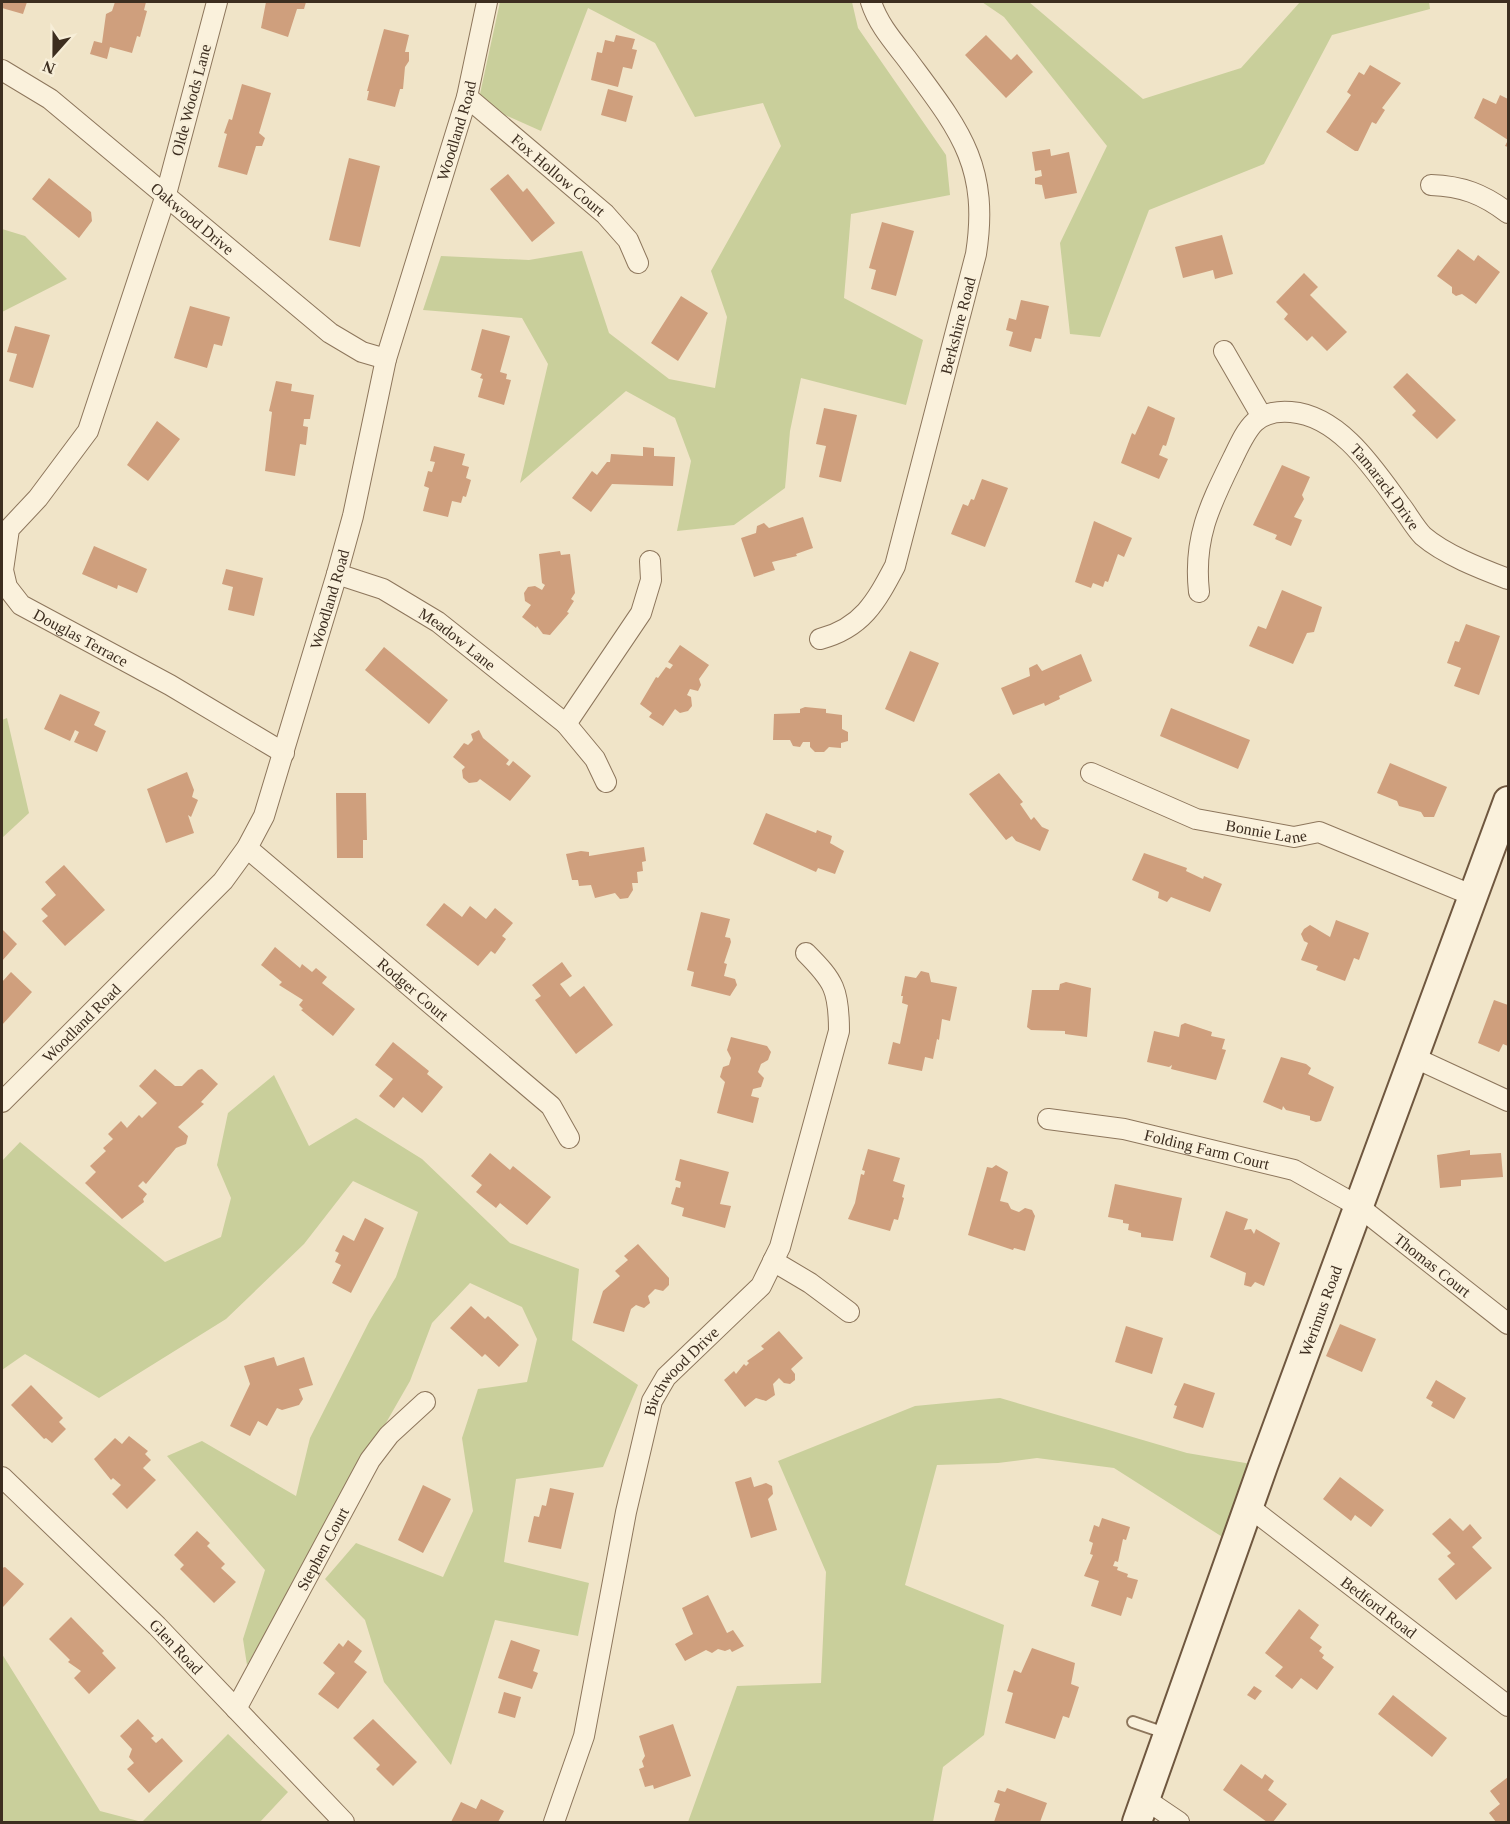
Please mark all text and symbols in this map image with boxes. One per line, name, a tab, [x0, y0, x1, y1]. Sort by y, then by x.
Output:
north arrow	[24, 24, 84, 84]
street label: Olde Woods Lane	[168, 42, 214, 158]
text: N	[40, 57, 57, 78]
street label: Woodland Road	[433, 79, 479, 182]
street label: Fox Hollow Court	[508, 130, 609, 219]
street label: Oakwood Drive	[148, 179, 238, 258]
street label: Berkshire Road	[937, 275, 978, 376]
street label: Tamarack Drive	[1347, 440, 1423, 533]
street label: Woodland Road	[306, 547, 352, 651]
street label: Meadow Lane	[416, 604, 499, 673]
street label: Douglas Terrace	[31, 605, 131, 669]
street label: Bonnie Lane	[1224, 816, 1308, 846]
street label: Rodger Court	[374, 954, 453, 1024]
street label: Woodland Road	[39, 980, 124, 1065]
street label: Folding Farm Court	[1143, 1126, 1272, 1172]
street label: Thomas Court	[1391, 1230, 1475, 1300]
street label: Werimus Road	[1296, 1263, 1345, 1358]
street label: Birchwood Drive	[640, 1323, 722, 1417]
street label: Stephen Court	[293, 1504, 352, 1593]
street label: Bedford Road	[1338, 1573, 1420, 1641]
street label: Glen Road	[146, 1615, 206, 1677]

